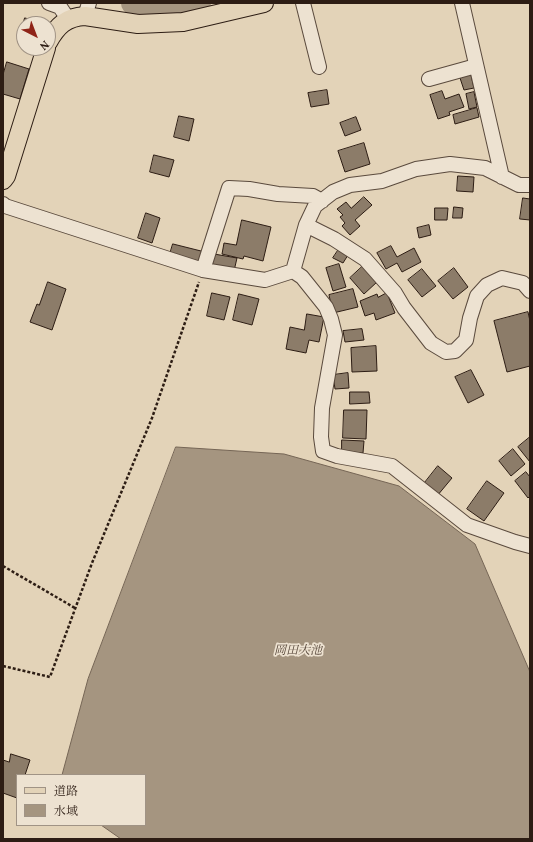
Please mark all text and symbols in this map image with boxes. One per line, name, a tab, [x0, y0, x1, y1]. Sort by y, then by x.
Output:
north arrow	[16, 16, 56, 56]
text: N	[36, 36, 52, 53]
water label: 岡田大池	[274, 645, 322, 659]
legend	[16, 774, 146, 826]
text: 道路	[54, 784, 78, 800]
text: 水域	[54, 804, 78, 820]

